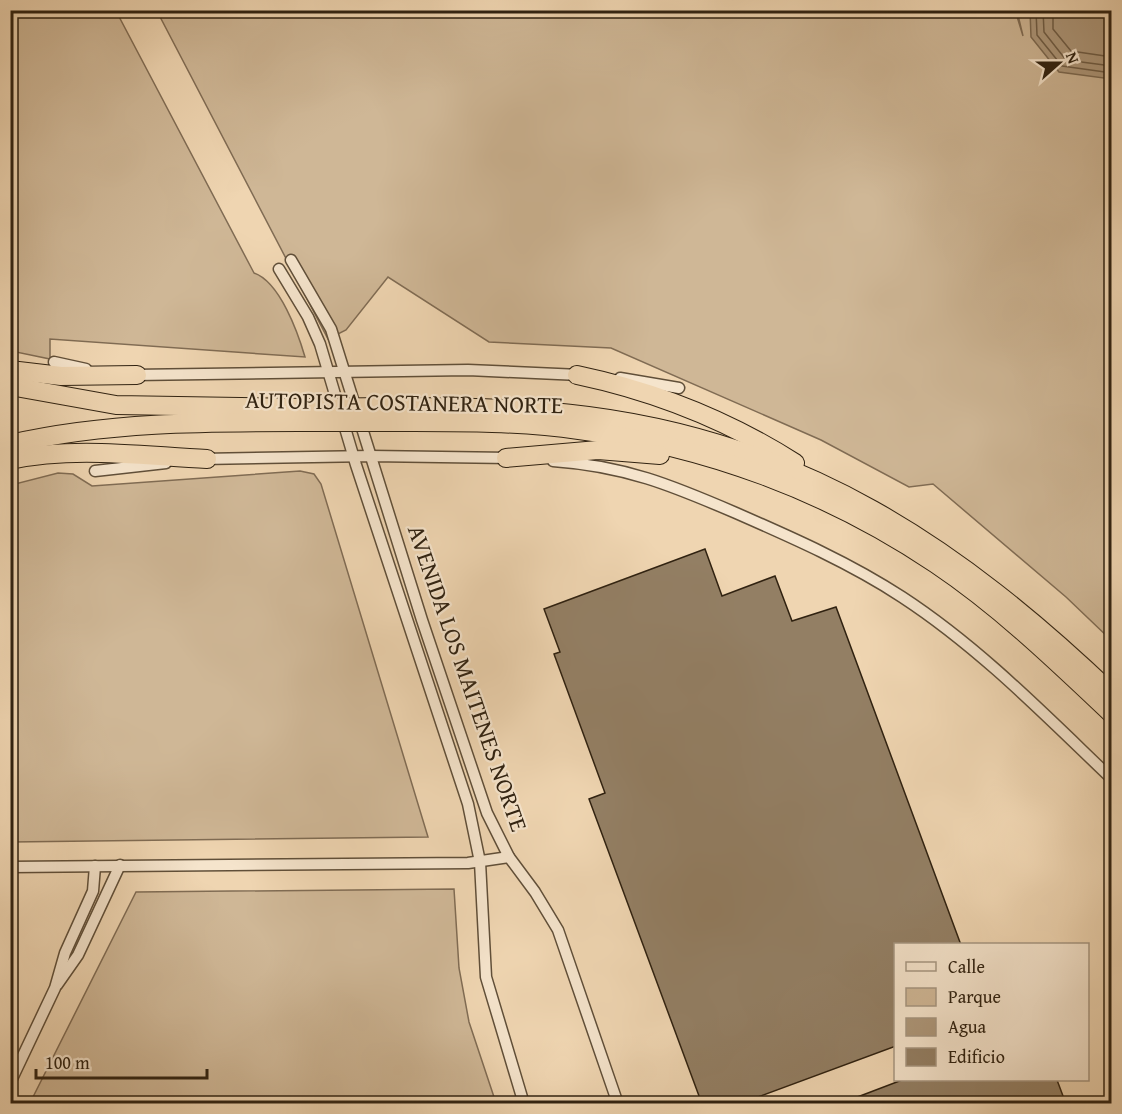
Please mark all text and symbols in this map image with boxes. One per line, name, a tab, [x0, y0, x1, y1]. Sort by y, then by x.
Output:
north arrow	[1029, 33, 1089, 93]
text: N	[1060, 48, 1086, 67]
street label: AUTOPISTA COSTANERA NORTE	[245, 382, 563, 422]
street label: AVENIDA LOS MAITENES NORTE	[399, 520, 537, 836]
legend	[894, 943, 1089, 1081]
text: Calle	[948, 953, 985, 980]
text: Parque	[948, 983, 1001, 1010]
text: Agua	[948, 1013, 987, 1040]
scale bar	[36, 1042, 207, 1080]
text: Edificio	[948, 1043, 1005, 1070]
text: 100 m	[45, 1049, 90, 1076]

